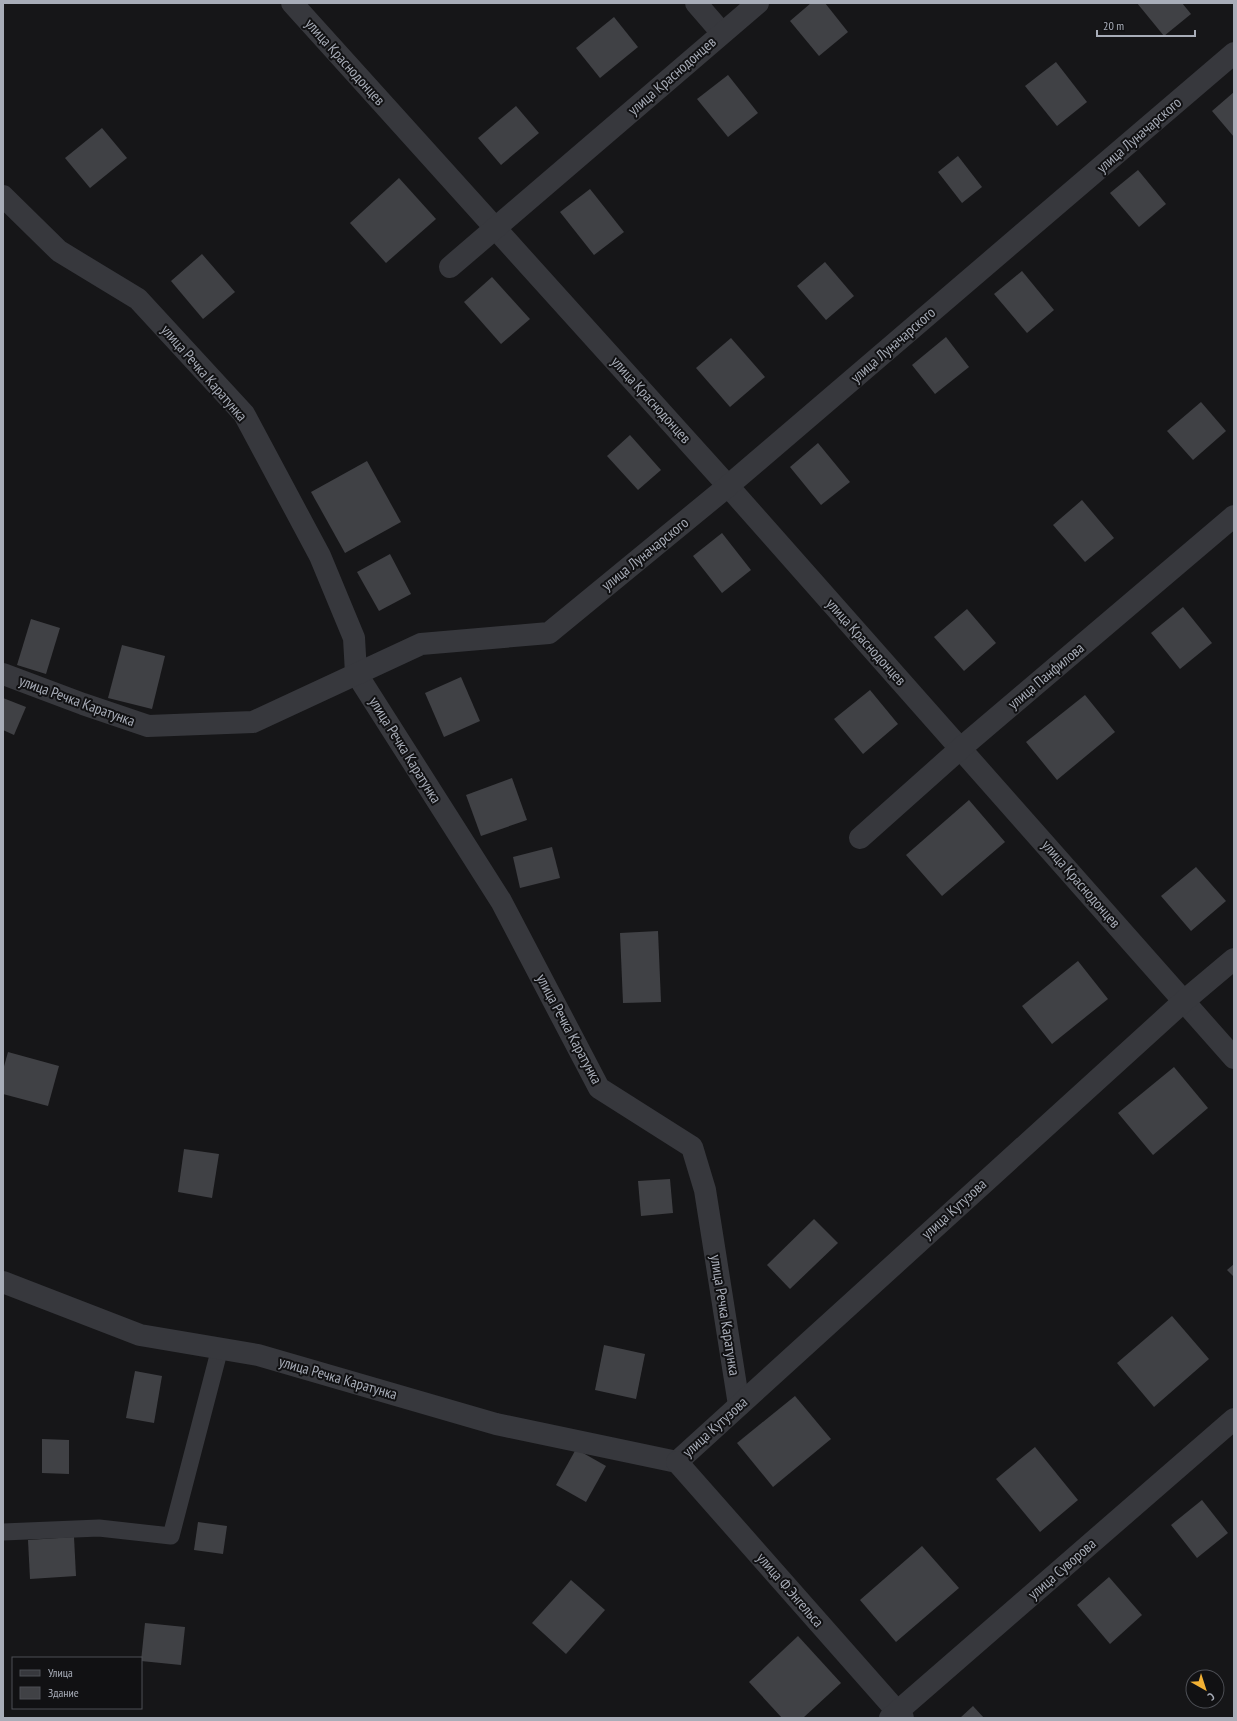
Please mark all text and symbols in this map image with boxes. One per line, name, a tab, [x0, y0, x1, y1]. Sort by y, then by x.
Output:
scale bar	[1097, 12, 1195, 38]
street label: улица Краснодонцев	[301, 14, 389, 109]
text: 20 m	[1103, 18, 1124, 33]
street label: улица Краснодонцев	[624, 32, 720, 119]
street label: улица Луначарского	[1092, 93, 1185, 177]
street label: улица Луначарского	[846, 303, 939, 387]
street label: улица Речка Каратунка	[157, 320, 252, 425]
street label: улица Краснодонцев	[607, 352, 695, 447]
street label: улица Луначарского	[597, 513, 692, 594]
street label: улица Краснодонцев	[822, 594, 910, 689]
street label: улица Панфилова	[1004, 638, 1088, 713]
street label: улица Речка Каратунка	[17, 671, 138, 730]
street label: улица Речка Каратунка	[365, 693, 446, 807]
street label: улица Краснодонцев	[1038, 836, 1125, 932]
street label: улица Речка Каратунка	[532, 970, 606, 1087]
street label: улица Кутузова	[917, 1174, 990, 1243]
street label: улица Речка Каратунка	[707, 1253, 744, 1377]
street label: улица Речка Каратунка	[277, 1352, 399, 1403]
street label: улица Кутузова	[678, 1392, 751, 1461]
street label: улица Суворова	[1024, 1534, 1100, 1603]
street label: улица Ф.Энгельса	[753, 1549, 828, 1631]
legend	[12, 1657, 142, 1709]
text: Улица	[48, 1665, 73, 1680]
north arrow	[1185, 1669, 1225, 1709]
text: Здание	[48, 1685, 79, 1700]
text: С	[1205, 1690, 1218, 1704]

